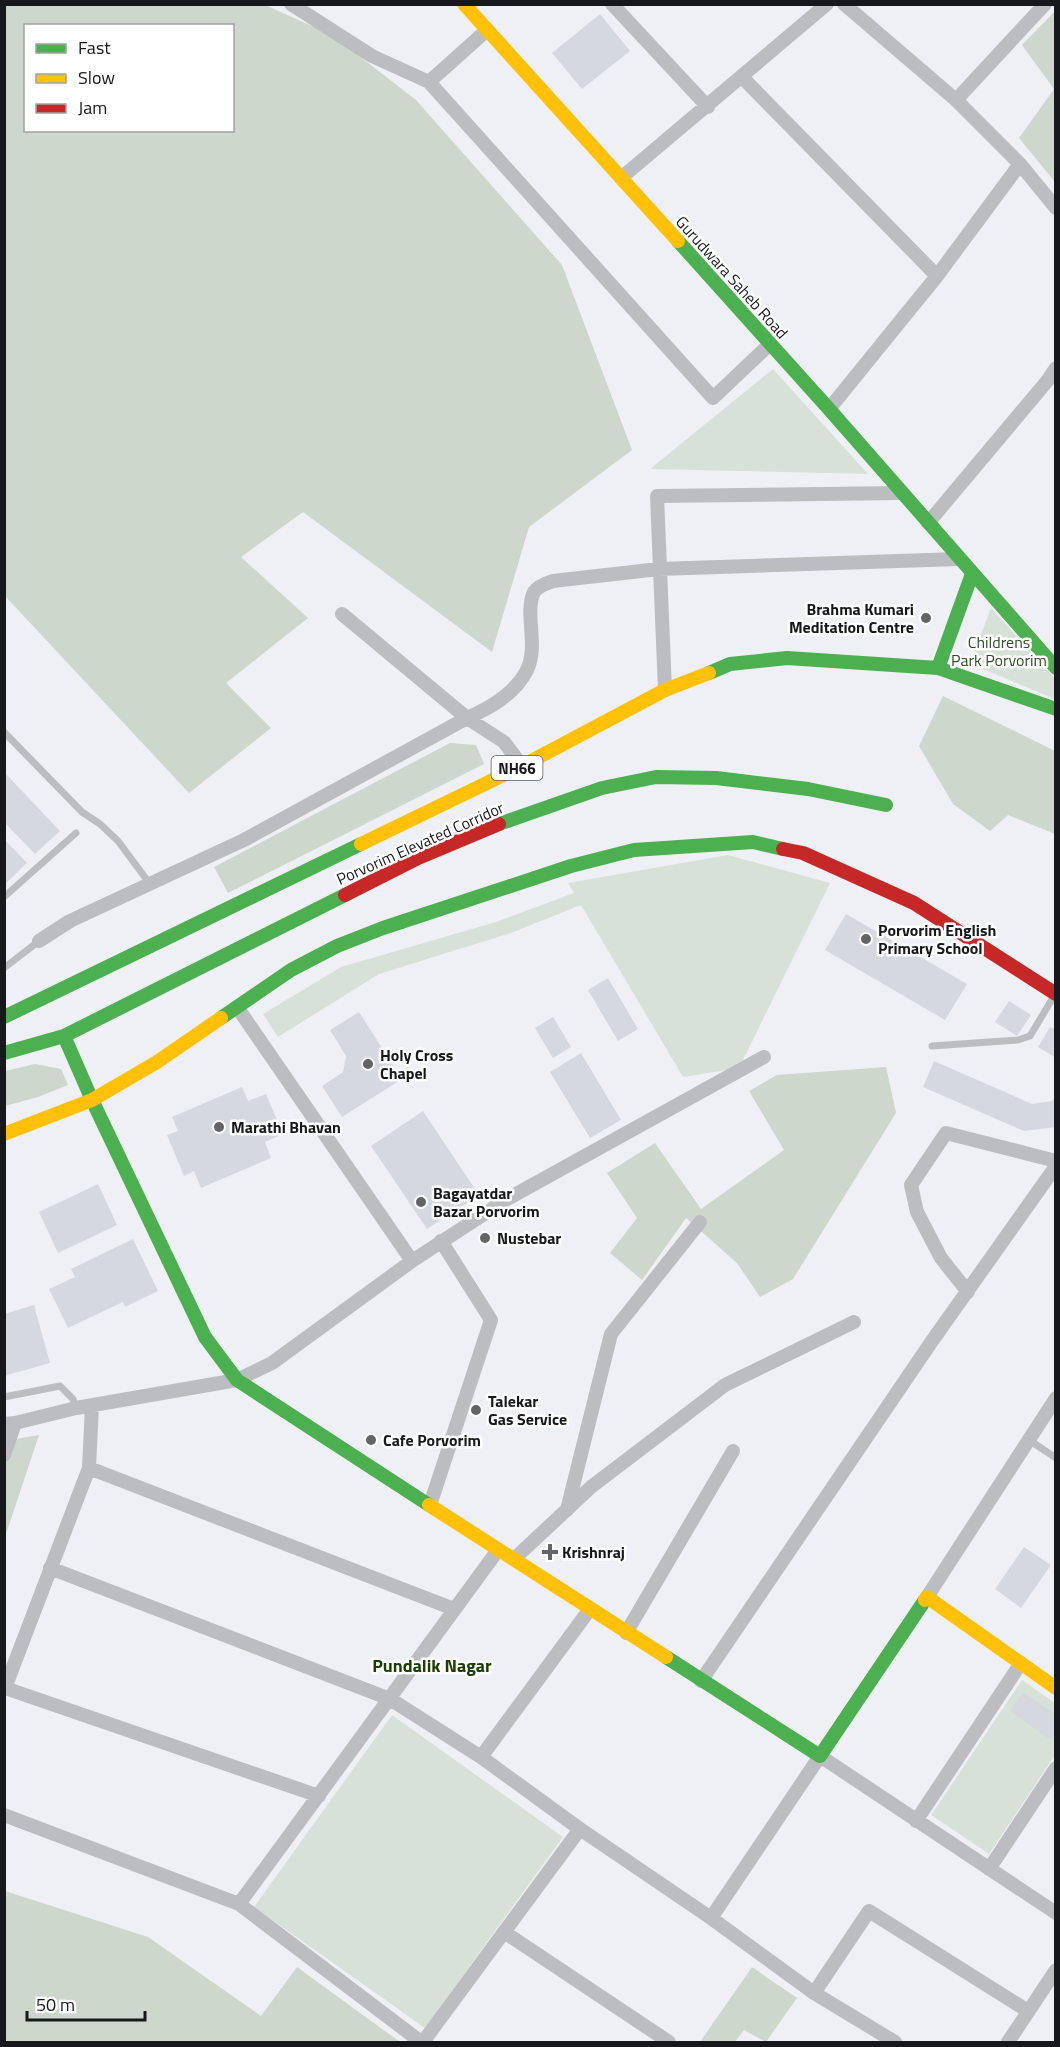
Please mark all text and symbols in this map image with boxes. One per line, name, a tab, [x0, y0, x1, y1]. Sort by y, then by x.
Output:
legend	[24, 24, 234, 132]
text: Fast	[78, 34, 111, 61]
text: Slow	[78, 64, 115, 91]
text: Jam	[78, 94, 107, 121]
street label: Gurudwara Saheb Road	[670, 210, 794, 344]
place label: Brahma Kumari Meditation Centre	[789, 597, 914, 639]
marker: Brahma Kumari Meditation Centre	[919, 611, 933, 625]
park label: Childrens Park Porvorim	[951, 630, 1047, 672]
road number: NH66	[492, 756, 542, 780]
street label: Porvorim Elevated Corridor	[332, 795, 508, 891]
place label: Porvorim English Primary School	[878, 918, 996, 960]
marker: Porvorim English Primary School	[859, 932, 873, 946]
place label: Holy Cross Chapel	[380, 1043, 453, 1085]
marker: Holy Cross Chapel	[361, 1057, 375, 1071]
place label: Marathi Bhavan	[231, 1115, 341, 1139]
marker: Marathi Bhavan	[212, 1120, 226, 1134]
place label: Bagayatdar Bazar Porvorim	[433, 1181, 540, 1223]
marker: Bagayatdar Bazar Porvorim	[414, 1195, 428, 1209]
place label: Nustebar	[497, 1226, 561, 1250]
marker: Nustebar	[478, 1231, 492, 1245]
place label: Talekar Gas Service	[488, 1389, 567, 1431]
marker: Talekar Gas Service	[469, 1403, 483, 1417]
place label: Cafe Porvorim	[383, 1428, 481, 1452]
marker: Cafe Porvorim	[364, 1433, 378, 1447]
place label: Krishnraj	[562, 1540, 625, 1564]
marker: Krishnraj	[543, 1545, 557, 1559]
district label: Pundalik Nagar	[372, 1652, 492, 1679]
scale bar	[27, 1984, 146, 2022]
text: 50 m	[36, 1991, 75, 2018]

